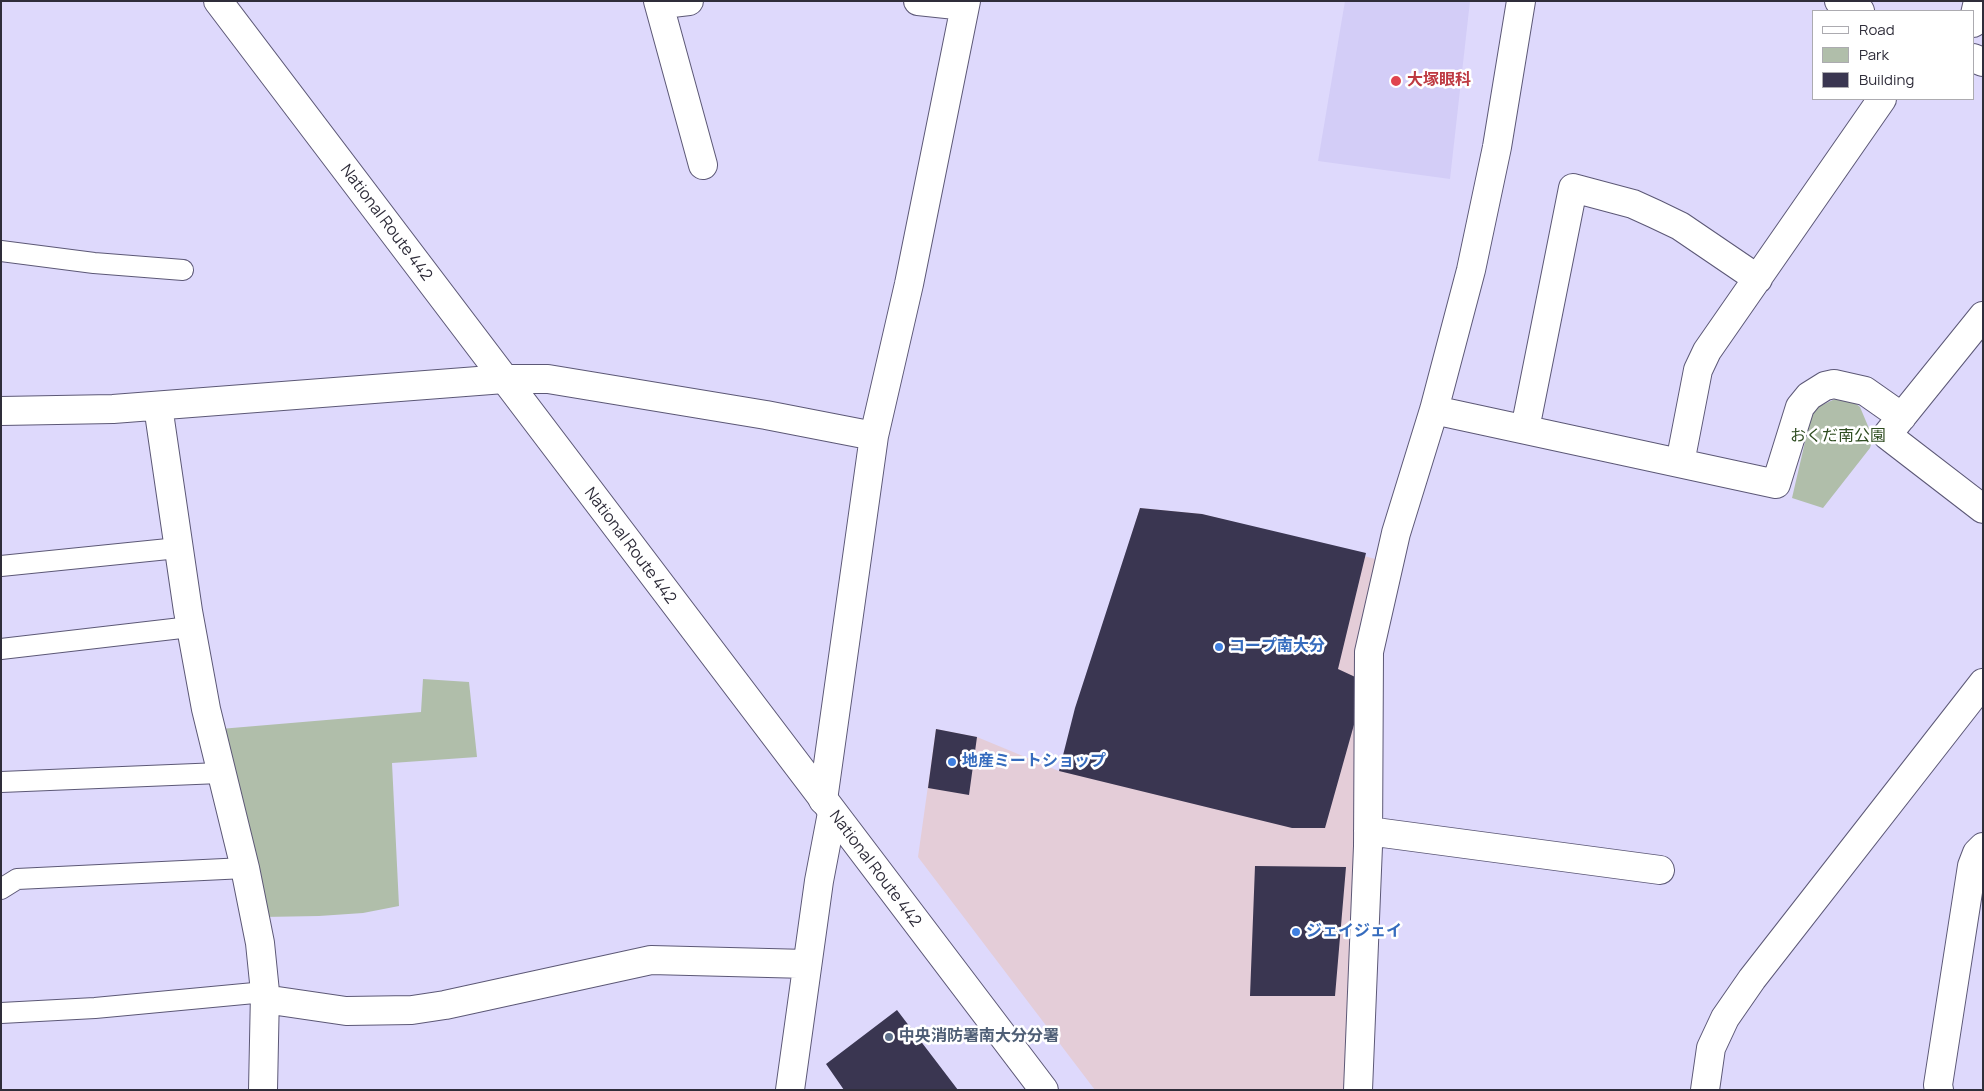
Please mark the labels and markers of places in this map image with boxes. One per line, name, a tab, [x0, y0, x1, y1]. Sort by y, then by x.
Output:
place label: 大塚眼科	[1407, 71, 1471, 91]
marker: 大塚眼科	[1389, 74, 1403, 88]
place label: コープ南大分	[1229, 637, 1325, 657]
marker: コープ南大分	[1213, 641, 1225, 653]
place label: 地産ミートショップ	[962, 752, 1106, 772]
marker: 地産ミートショップ	[946, 756, 958, 768]
place label: ジェイジェイ	[1306, 922, 1402, 942]
marker: ジェイジェイ	[1290, 926, 1302, 938]
place label: 中央消防署南大分分署	[899, 1027, 1059, 1047]
marker: 中央消防署南大分分署	[883, 1031, 895, 1043]

